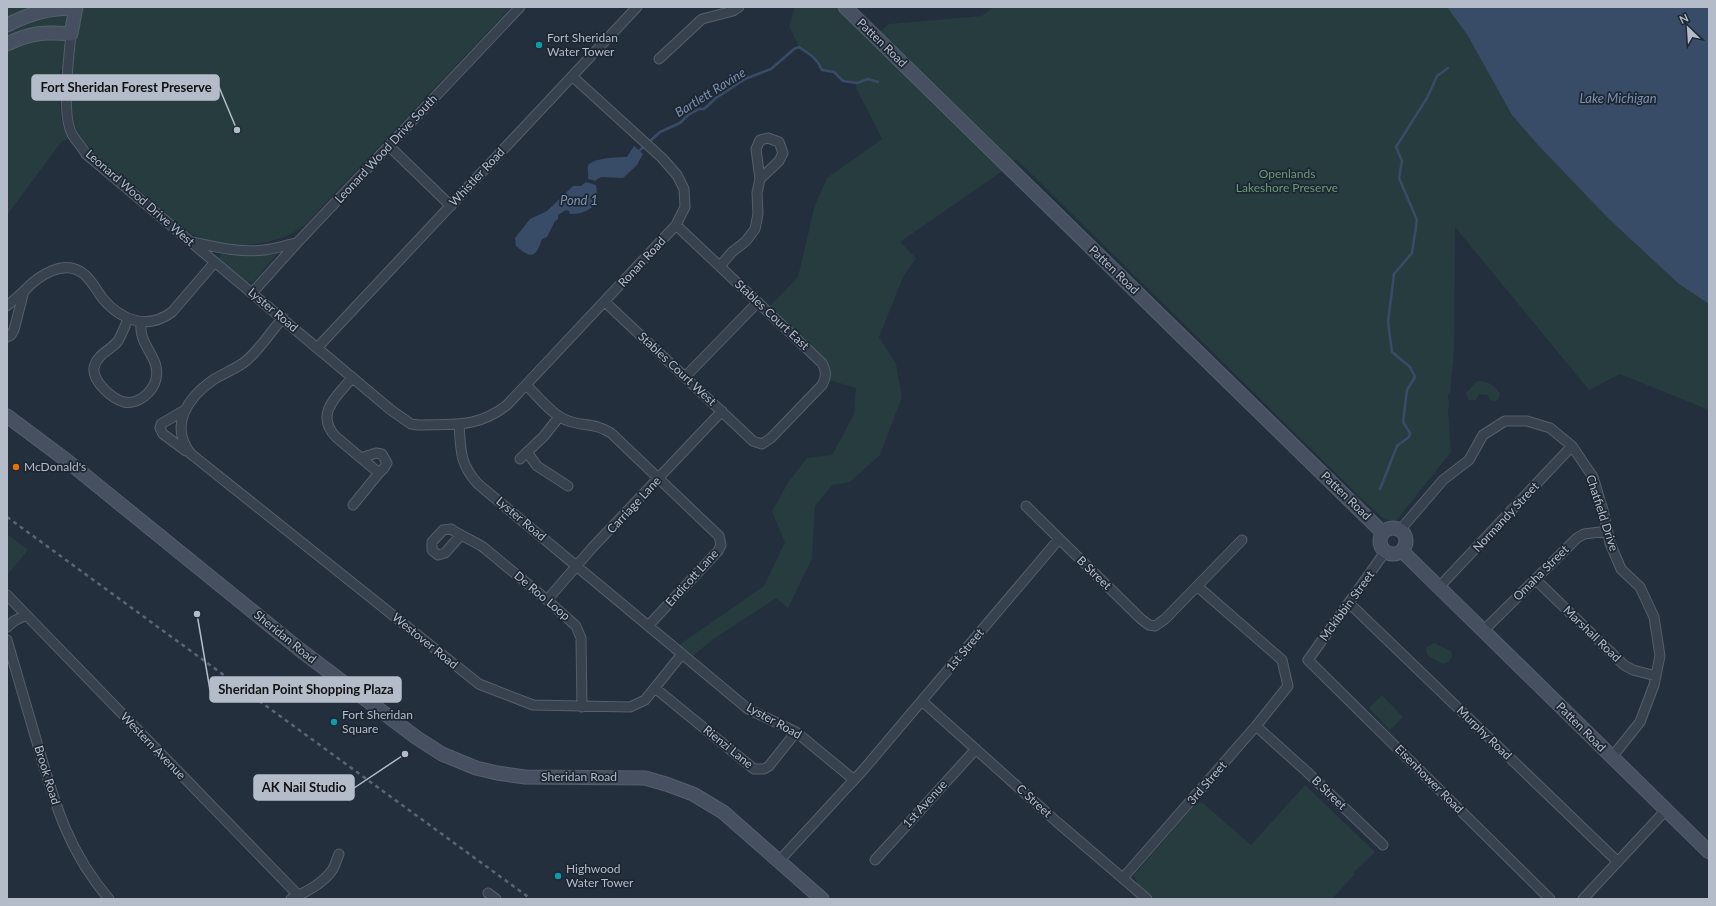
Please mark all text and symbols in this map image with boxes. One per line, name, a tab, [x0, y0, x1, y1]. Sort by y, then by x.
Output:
north arrow	[1668, 8, 1708, 48]
text: N	[1677, 11, 1690, 26]
street label: Patten Road	[854, 15, 911, 70]
place label: Fort Sheridan Water Tower	[547, 30, 618, 59]
marker: Fort Sheridan Water Tower	[534, 40, 544, 50]
water label: Bartlett Ravine	[672, 64, 748, 120]
callout: Fort Sheridan Forest Preserve	[32, 75, 219, 100]
text: Fort Sheridan Forest Preserve	[40, 79, 212, 95]
water label: Lake Michigan	[1579, 90, 1657, 106]
street label: Leonard Wood Drive South	[331, 91, 440, 206]
street label: Whistler Road	[446, 144, 507, 209]
street label: Leonard Wood Drive West	[83, 146, 198, 250]
park label: Openlands Lakeshore Preserve	[1236, 166, 1338, 195]
water label: Pond 1	[560, 192, 598, 208]
street label: Ronan Road	[615, 234, 669, 290]
street label: Patten Road	[1086, 242, 1143, 297]
street label: Stables Court East	[732, 276, 813, 353]
street label: Lyster Road	[245, 284, 301, 335]
street label: Stables Court West	[635, 329, 720, 409]
place label: McDonald's	[24, 459, 86, 474]
marker: McDonald's	[11, 462, 21, 472]
street label: Patten Road	[1318, 468, 1375, 523]
street label: Carriage Lane	[604, 473, 664, 536]
street label: Chatfield Drive	[1583, 473, 1622, 553]
street label: Normandy Street	[1469, 478, 1542, 555]
street label: Lyster Road	[493, 493, 549, 544]
street label: Omaha Street	[1510, 541, 1572, 604]
street label: Endicott Lane	[662, 546, 721, 609]
street label: B Street	[1074, 553, 1115, 593]
street label: Mckibbin Street	[1316, 567, 1378, 644]
street label: De Roo Loop	[511, 568, 574, 623]
street label: Marshall Road	[1560, 602, 1624, 665]
street label: Sheridan Road	[251, 607, 319, 666]
street label: Westover Road	[389, 609, 461, 672]
street label: 1st Street	[942, 625, 987, 674]
callout: Sheridan Point Shopping Plaza	[210, 677, 401, 702]
text: Sheridan Point Shopping Plaza	[218, 681, 394, 697]
street label: Lyster Road	[744, 699, 804, 742]
street label: Patten Road	[1553, 699, 1609, 755]
street label: Murphy Road	[1454, 703, 1515, 763]
place label: Fort Sheridan Square	[342, 707, 413, 736]
street label: Western Avenue	[118, 709, 189, 782]
marker: Fort Sheridan Square	[329, 717, 339, 727]
street label: Rienzi Lane	[700, 722, 756, 771]
street label: Eisenhower Road	[1392, 741, 1467, 816]
street label: Brook Road	[31, 743, 64, 806]
street label: 3rd Street	[1184, 757, 1230, 807]
street label: Sheridan Road	[541, 769, 617, 784]
street label: B Street	[1309, 773, 1350, 813]
callout: AK Nail Studio	[254, 775, 354, 800]
street label: 1st Avenue	[899, 777, 950, 831]
text: AK Nail Studio	[261, 779, 347, 795]
street label: C Street	[1013, 781, 1056, 821]
place label: Highwood Water Tower	[566, 861, 634, 890]
marker: Highwood Water Tower	[553, 871, 563, 881]

